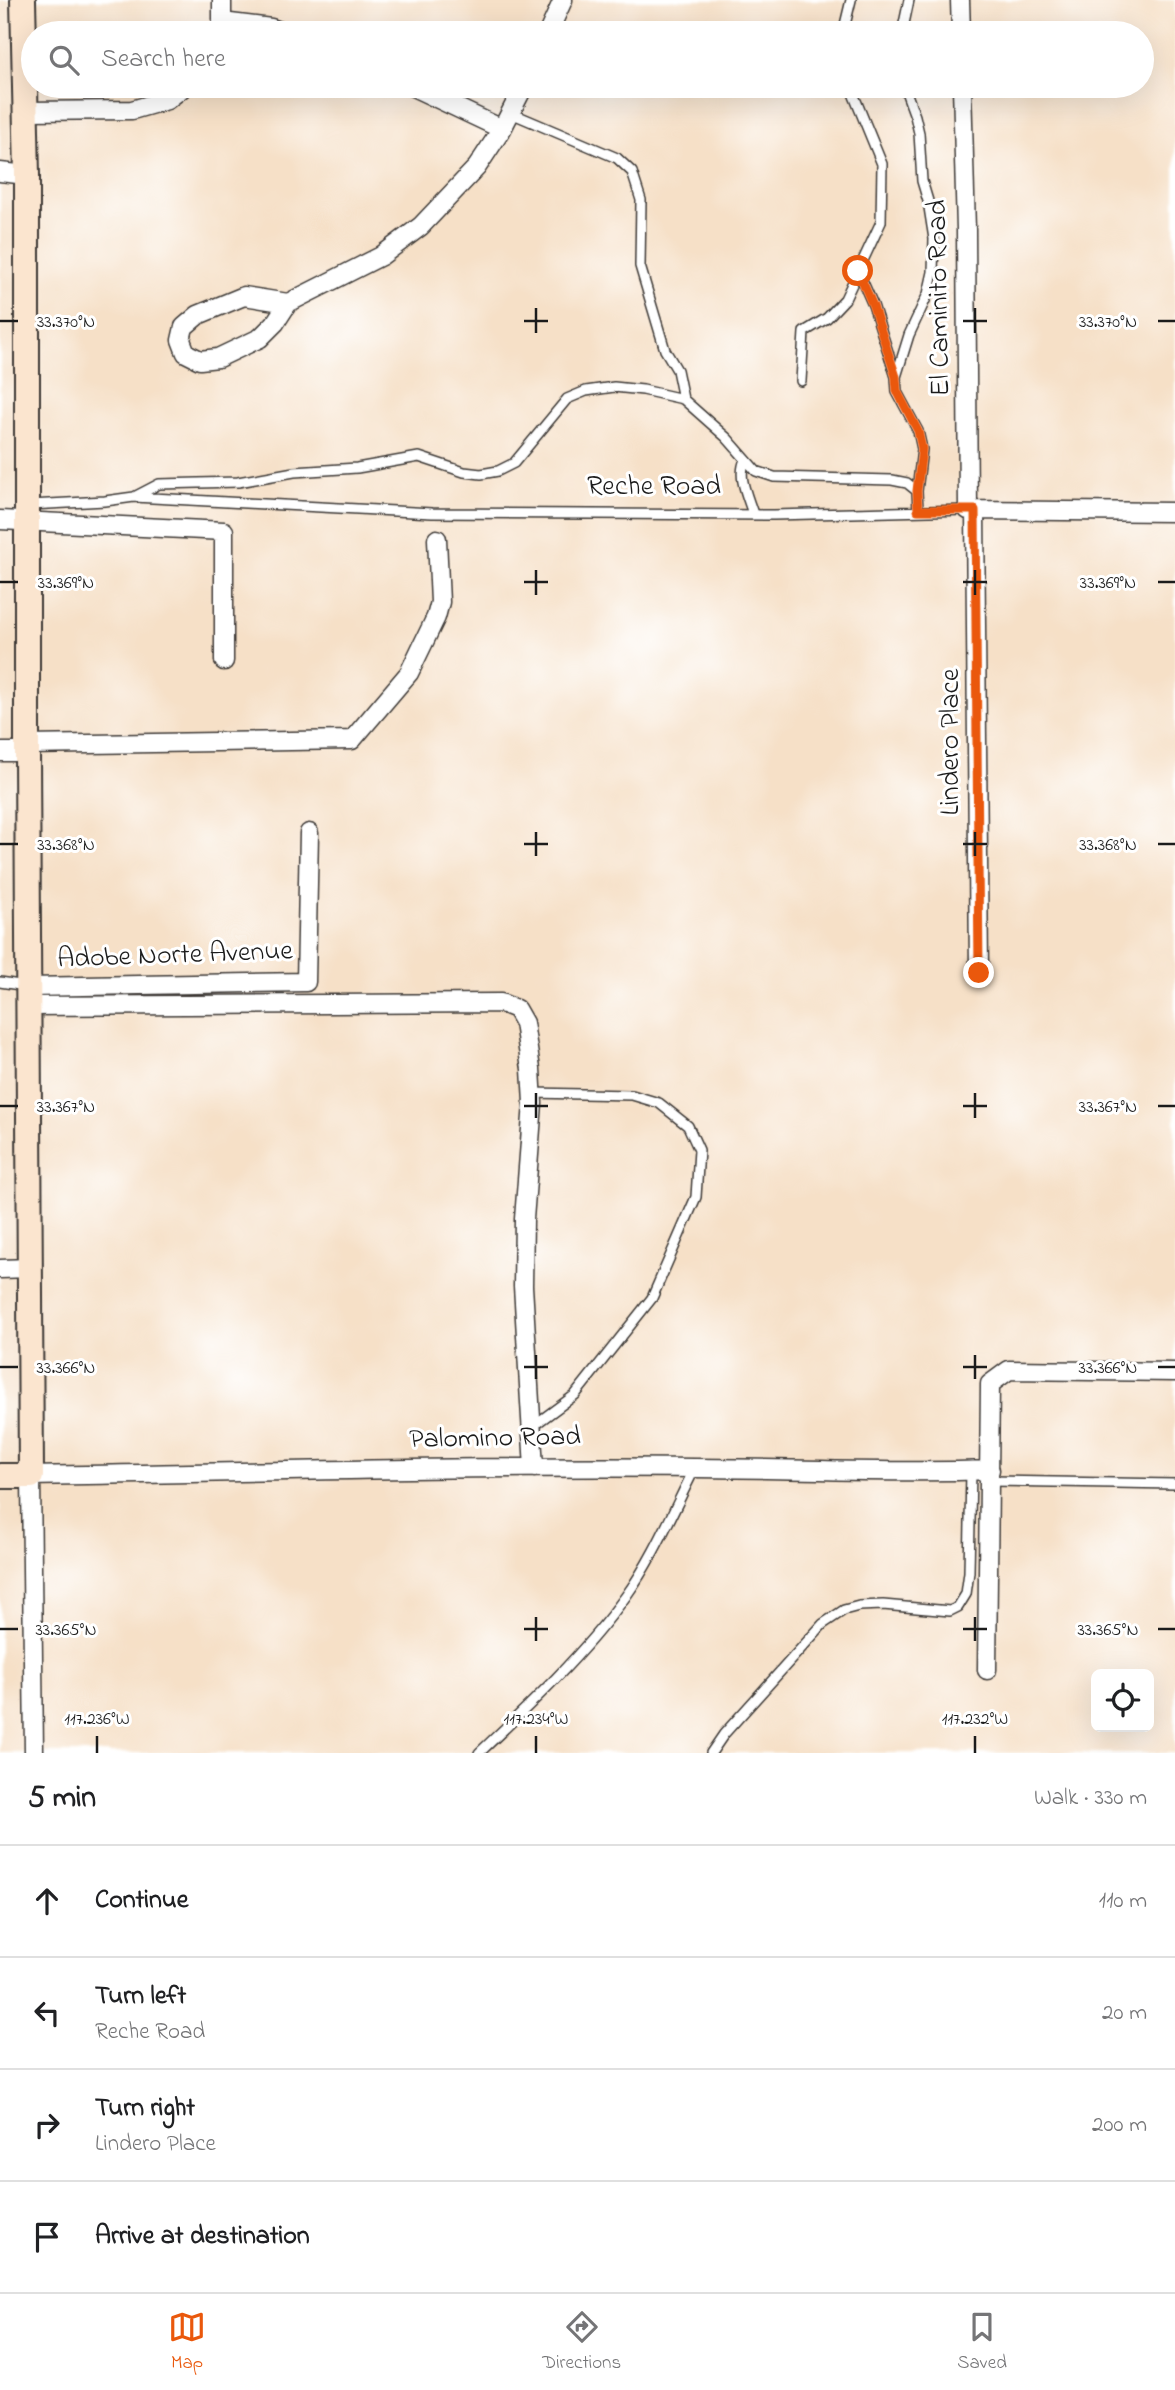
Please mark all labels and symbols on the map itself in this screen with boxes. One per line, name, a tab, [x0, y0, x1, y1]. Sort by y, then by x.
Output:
street label: El Caminito Road	[918, 199, 962, 397]
route start	[842, 255, 873, 286]
text: 33.370°N	[37, 310, 95, 336]
text: 33.370°N	[1079, 310, 1137, 336]
street label: Reche Road	[587, 467, 721, 508]
text: 33.369°N	[38, 571, 94, 597]
text: 33.369°N	[1080, 571, 1136, 597]
street label: Lindero Place	[931, 668, 972, 816]
text: 33.368°N	[37, 833, 95, 859]
text: 33.368°N	[1079, 833, 1137, 859]
street label: Adobe Norte Avenue	[56, 931, 294, 981]
route end	[963, 957, 994, 988]
text: 33.367°N	[37, 1095, 95, 1121]
text: 33.367°N	[1079, 1095, 1137, 1121]
text: 33.366°N	[37, 1356, 95, 1382]
text: 33.366°N	[1079, 1356, 1137, 1382]
street label: Palomino Road	[409, 1417, 582, 1461]
text: 33.365°N	[35, 1618, 97, 1644]
text: 33.365°N	[1077, 1618, 1139, 1644]
text: 117.236°W	[64, 1707, 130, 1733]
text: 117.234°W	[503, 1707, 569, 1733]
text: 117.232°W	[942, 1707, 1008, 1733]

